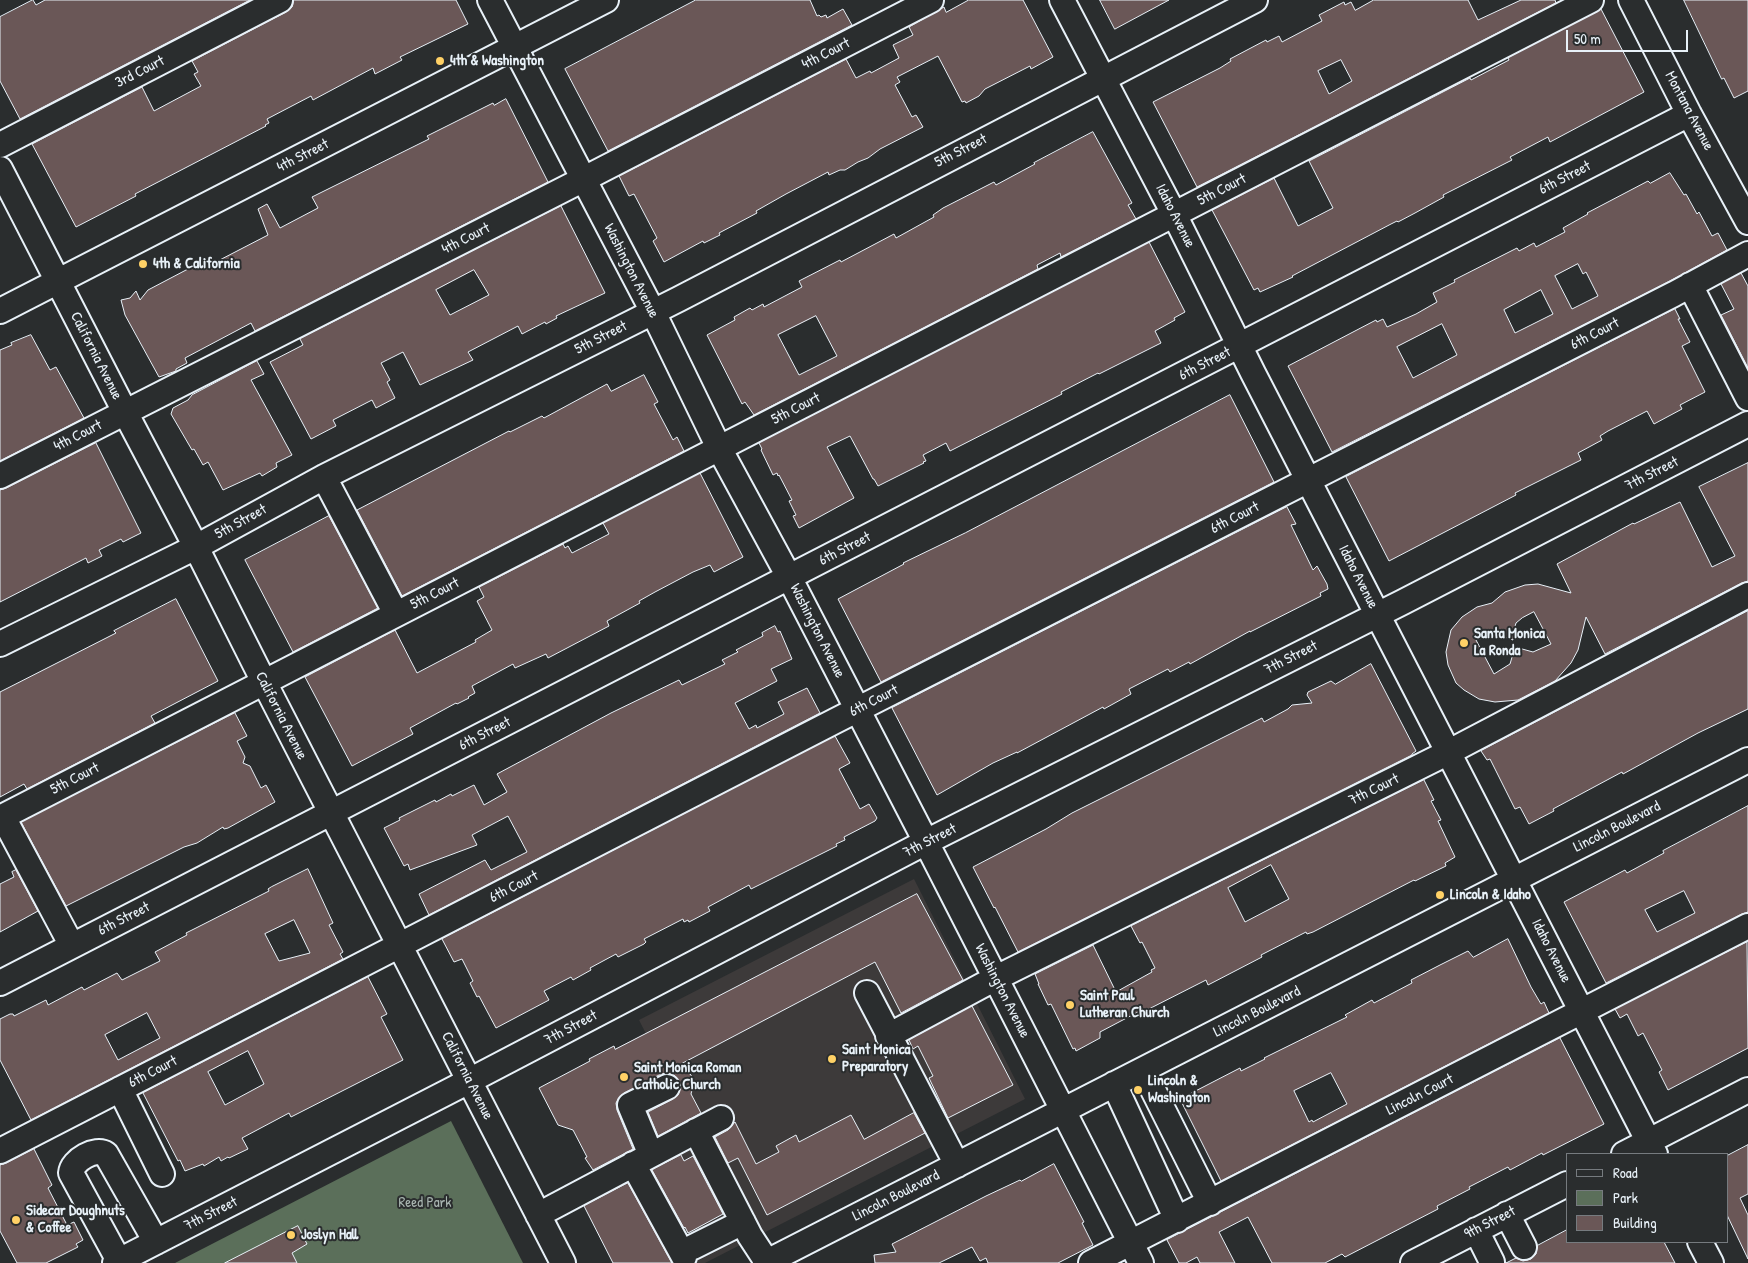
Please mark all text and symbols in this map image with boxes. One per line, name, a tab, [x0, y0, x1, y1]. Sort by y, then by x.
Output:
scale bar	[1568, 20, 1690, 52]
text: 50 m	[1574, 28, 1601, 49]
street label: 4th Court	[799, 34, 853, 74]
street label: 3rd Court	[112, 52, 168, 92]
place label: 4th & Washington	[450, 52, 544, 70]
marker: 4th & Washington	[434, 55, 446, 67]
street label: Montana Avenue	[1661, 68, 1717, 154]
street label: 5th Street	[932, 130, 990, 172]
street label: 4th Street	[274, 135, 332, 177]
street label: 6th Street	[1536, 157, 1594, 199]
street label: 5th Court	[1195, 170, 1249, 210]
street label: Idaho Avenue	[1151, 181, 1199, 251]
street label: 4th Court	[439, 219, 493, 259]
street label: Washington Avenue	[599, 221, 663, 321]
place label: 4th & California	[153, 255, 240, 273]
marker: 4th & California	[137, 258, 149, 270]
street label: California Avenue	[66, 309, 126, 403]
street label: 6th Court	[1568, 314, 1622, 354]
street label: 5th Street	[572, 317, 630, 359]
street label: 6th Street	[1176, 343, 1234, 385]
street label: 5th Court	[769, 389, 823, 429]
street label: 4th Court	[51, 416, 105, 456]
street label: 7th Street	[1622, 453, 1682, 495]
street label: 6th Court	[1208, 498, 1262, 538]
street label: 5th Street	[212, 501, 270, 543]
street label: 6th Street	[816, 528, 874, 570]
street label: Idaho Avenue	[1334, 542, 1382, 612]
street label: 5th Court	[408, 574, 462, 614]
street label: Washington Avenue	[785, 581, 849, 681]
place label: Santa Monica La Ronda	[1474, 625, 1545, 660]
street label: 7th Street	[1261, 637, 1321, 679]
marker: Santa Monica La Ronda	[1458, 637, 1470, 649]
street label: California Avenue	[251, 669, 311, 763]
street label: 6th Court	[847, 681, 901, 721]
street label: 6th Street	[456, 713, 514, 755]
street label: 5th Court	[48, 759, 102, 799]
street label: 7th Court	[1346, 770, 1402, 810]
street label: Lincoln Boulevard	[1571, 797, 1663, 857]
street label: 7th Street	[900, 820, 960, 862]
street label: 6th Court	[487, 867, 541, 907]
place label: Lincoln & Idaho	[1450, 886, 1531, 904]
marker: Lincoln & Idaho	[1434, 889, 1446, 901]
street label: 6th Street	[95, 898, 153, 940]
street label: Idaho Avenue	[1527, 916, 1575, 986]
street label: Washington Avenue	[970, 941, 1034, 1041]
street label: Lincoln Boulevard	[1211, 982, 1303, 1042]
place label: Saint Paul Lutheran Church	[1080, 987, 1169, 1022]
marker: Saint Paul Lutheran Church	[1064, 999, 1076, 1011]
street label: 7th Street	[541, 1007, 601, 1049]
street label: California Avenue	[437, 1029, 497, 1123]
place label: Saint Monica Preparatory	[842, 1041, 910, 1076]
street label: 6th Court	[126, 1052, 180, 1092]
marker: Saint Monica Preparatory	[826, 1053, 838, 1065]
place label: Saint Monica Roman Catholic Church	[634, 1059, 741, 1094]
street label: Lincoln Court	[1383, 1070, 1457, 1120]
marker: Saint Monica Roman Catholic Church	[618, 1071, 630, 1083]
place label: Lincoln & Washington	[1148, 1072, 1210, 1107]
marker: Lincoln & Washington	[1132, 1084, 1144, 1096]
legend	[1566, 1153, 1728, 1243]
text: Road	[1613, 1162, 1638, 1183]
street label: Lincoln Boulevard	[850, 1166, 942, 1226]
text: Park	[1613, 1187, 1638, 1208]
street label: 7th Street	[181, 1193, 241, 1235]
park label: Reed Park	[398, 1194, 452, 1212]
place label: Sidecar Doughnuts & Coffee	[26, 1202, 125, 1237]
street label: 9th Street	[1461, 1202, 1519, 1244]
text: Building	[1613, 1212, 1657, 1233]
marker: Sidecar Doughnuts & Coffee	[10, 1214, 22, 1226]
place label: Joslyn Hall	[301, 1226, 358, 1244]
marker: Joslyn Hall	[285, 1229, 297, 1241]

